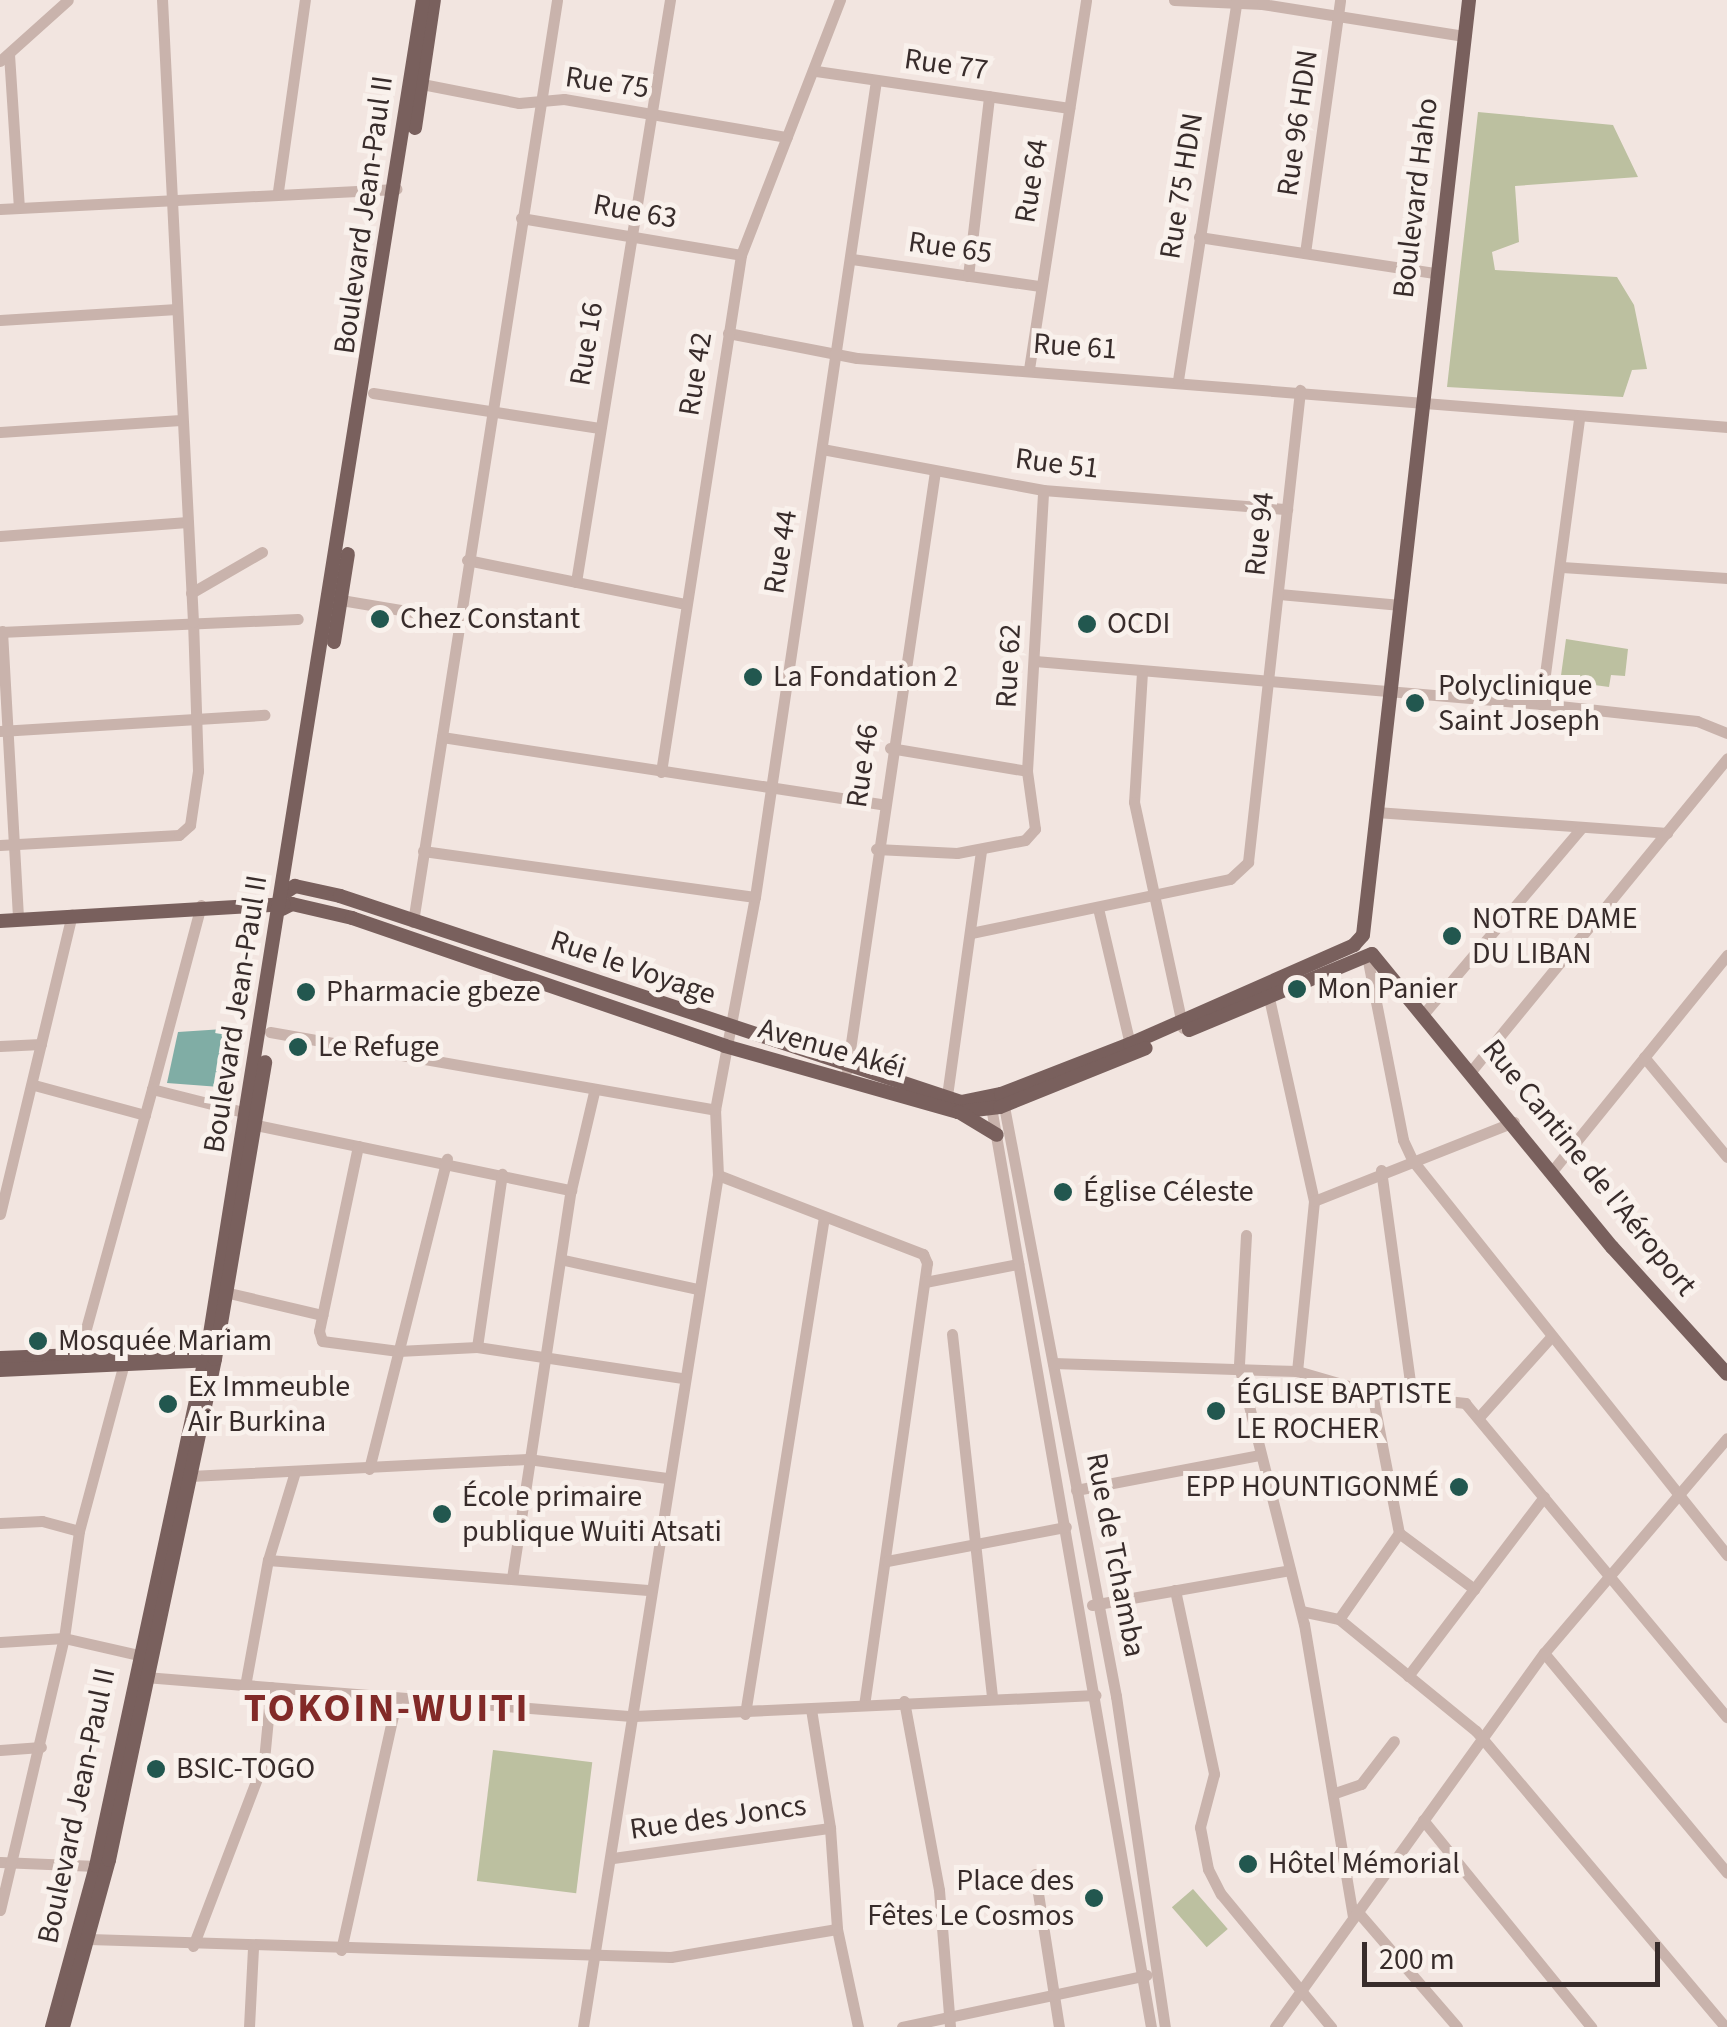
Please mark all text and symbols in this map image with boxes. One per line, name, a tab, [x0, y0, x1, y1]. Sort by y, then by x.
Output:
street label: Rue 77	[902, 41, 990, 89]
street label: Rue 96 HDN	[1270, 47, 1326, 199]
street label: Rue 75	[563, 59, 651, 107]
street label: Boulevard Jean-Paul II	[327, 74, 401, 356]
street label: Boulevard Haho	[1386, 96, 1446, 300]
street label: Rue 75 HDN	[1153, 110, 1211, 262]
street label: Rue 64	[1008, 137, 1056, 225]
street label: Rue 63	[590, 187, 680, 237]
street label: Rue 65	[906, 224, 994, 272]
street label: Rue 16	[563, 300, 611, 388]
street label: Rue 61	[1032, 326, 1118, 368]
street label: Rue 42	[672, 330, 720, 418]
street label: Rue 51	[1013, 441, 1101, 487]
street label: Rue 94	[1238, 490, 1282, 578]
street label: Rue 44	[757, 508, 805, 596]
place label: Chez Constant	[400, 601, 580, 637]
place label: OCDI	[1107, 606, 1170, 642]
marker: Chez Constant	[369, 608, 391, 630]
marker: OCDI	[1076, 613, 1098, 635]
street label: Rue 62	[989, 623, 1029, 709]
place label: La Fondation 2	[773, 659, 958, 695]
marker: La Fondation 2	[742, 666, 764, 688]
place label: Polyclinique Saint Joseph	[1438, 668, 1600, 738]
marker: Polyclinique Saint Joseph	[1402, 690, 1428, 716]
street label: Rue 46	[839, 722, 887, 810]
street label: Boulevard Jean-Paul II	[196, 873, 276, 1155]
place label: NOTRE DAME DU LIBAN	[1472, 901, 1638, 972]
street label: Rue le Voyage	[546, 923, 720, 1013]
marker: NOTRE DAME DU LIBAN	[1441, 925, 1463, 947]
place label: Mon Panier	[1317, 971, 1457, 1007]
place label: Pharmacie gbeze	[326, 974, 541, 1010]
marker: Mon Panier	[1286, 978, 1308, 1000]
marker: Pharmacie gbeze	[295, 981, 317, 1003]
street label: Avenue Akéi	[754, 1011, 910, 1087]
place label: Le Refuge	[318, 1029, 439, 1065]
street label: Rue Cantine de l'Aéroport	[1474, 1032, 1704, 1304]
marker: Le Refuge	[287, 1036, 309, 1058]
place label: Église Céleste	[1083, 1174, 1254, 1210]
marker: Église Céleste	[1052, 1181, 1074, 1203]
place label: Mosquée Mariam	[58, 1323, 272, 1359]
marker: Mosquée Mariam	[27, 1330, 49, 1352]
place label: Ex Immeuble Air Burkina	[188, 1369, 350, 1440]
place label: ÉGLISE BAPTISTE LE ROCHER	[1236, 1376, 1452, 1446]
marker: Ex Immeuble Air Burkina	[157, 1393, 179, 1415]
marker: ÉGLISE BAPTISTE LE ROCHER	[1205, 1400, 1227, 1422]
street label: Rue de Tchamba	[1078, 1450, 1152, 1660]
place label: EPP HOUNTIGONMÉ	[1186, 1469, 1439, 1505]
marker: EPP HOUNTIGONMÉ	[1448, 1476, 1470, 1498]
place label: École primaire publique Wuiti Atsati	[462, 1479, 722, 1550]
marker: École primaire publique Wuiti Atsati	[431, 1503, 453, 1525]
street label: Boulevard Jean-Paul II	[30, 1665, 124, 1947]
district label: TOKOIN-WUITI	[244, 1685, 530, 1733]
place label: BSIC-TOGO	[176, 1751, 315, 1787]
marker: BSIC-TOGO	[145, 1758, 167, 1780]
street label: Rue des Joncs	[628, 1788, 808, 1848]
place label: Hôtel Mémorial	[1268, 1846, 1460, 1882]
marker: Hôtel Mémorial	[1237, 1853, 1259, 1875]
place label: Place des Fêtes Le Cosmos	[867, 1863, 1074, 1934]
marker: Place des Fêtes Le Cosmos	[1083, 1887, 1105, 1909]
scale bar	[1367, 1922, 1664, 1984]
text: 200 m	[1379, 1938, 1455, 1981]

